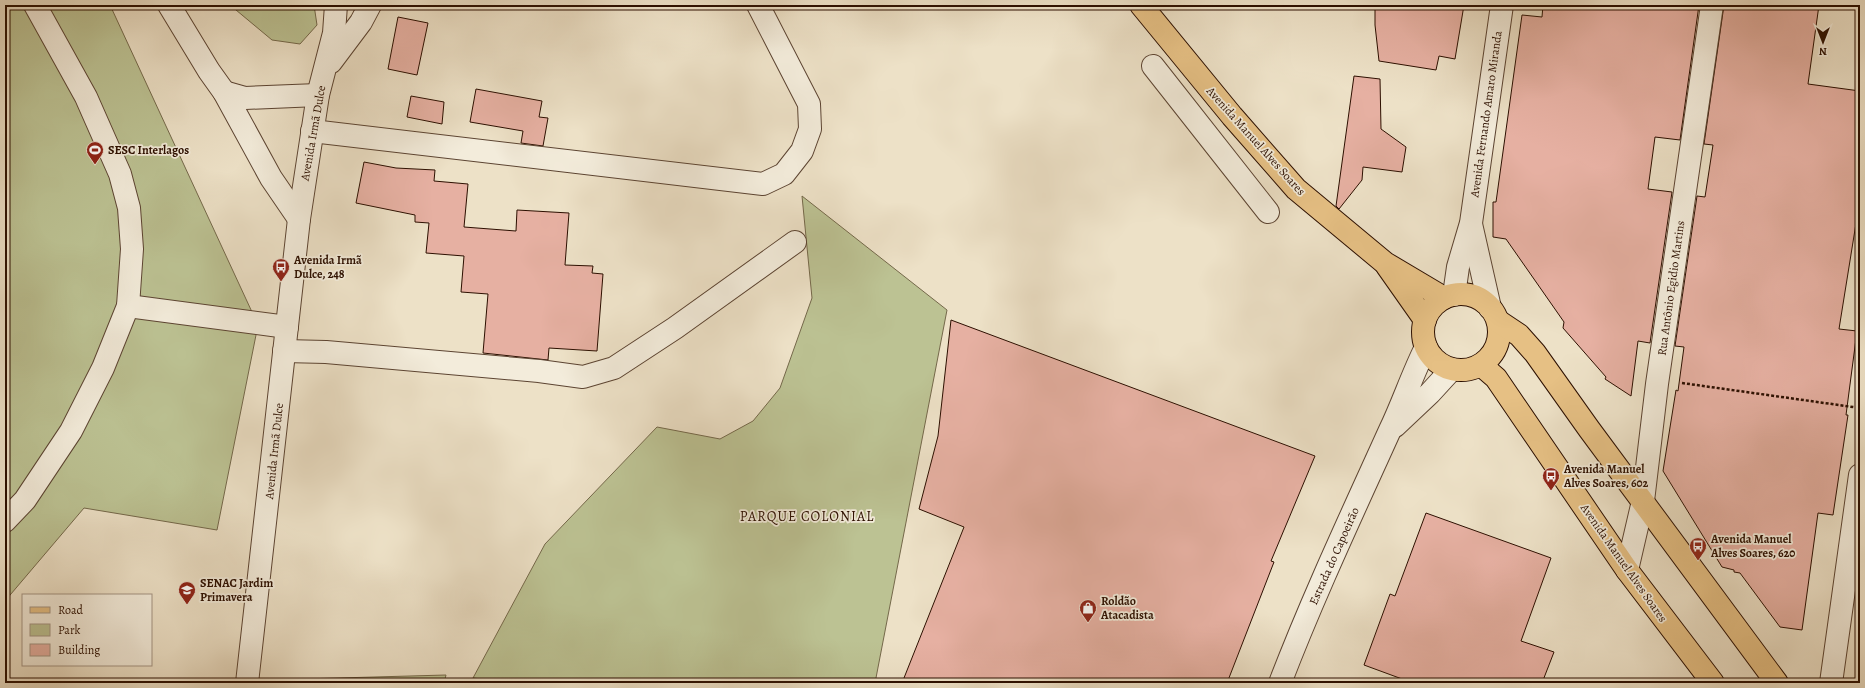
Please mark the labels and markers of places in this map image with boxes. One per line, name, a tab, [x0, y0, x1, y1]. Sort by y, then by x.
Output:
sports icon: SESC Interlagos	[85, 140, 105, 165]
place label: SESC Interlagos	[108, 142, 189, 158]
place label: Avenida Irmã Dulce, 248	[293, 252, 362, 282]
bus stop icon: Avenida Irmã Dulce, 248	[271, 257, 291, 282]
place label: Avenida Manuel Alves Soares, 602	[1563, 461, 1649, 491]
bus stop icon: Avenida Manuel Alves Soares, 602	[1541, 466, 1561, 491]
place label: Avenida Manuel Alves Soares, 620	[1710, 531, 1795, 561]
bus stop icon: Avenida Manuel Alves Soares, 620	[1688, 536, 1708, 561]
place label: SENAC Jardim Primavera	[200, 575, 273, 605]
school or university icon: SENAC Jardim Primavera	[177, 580, 197, 605]
place label: Roldão Atacadista	[1100, 593, 1154, 623]
shop icon: Roldão Atacadista	[1078, 598, 1098, 623]

